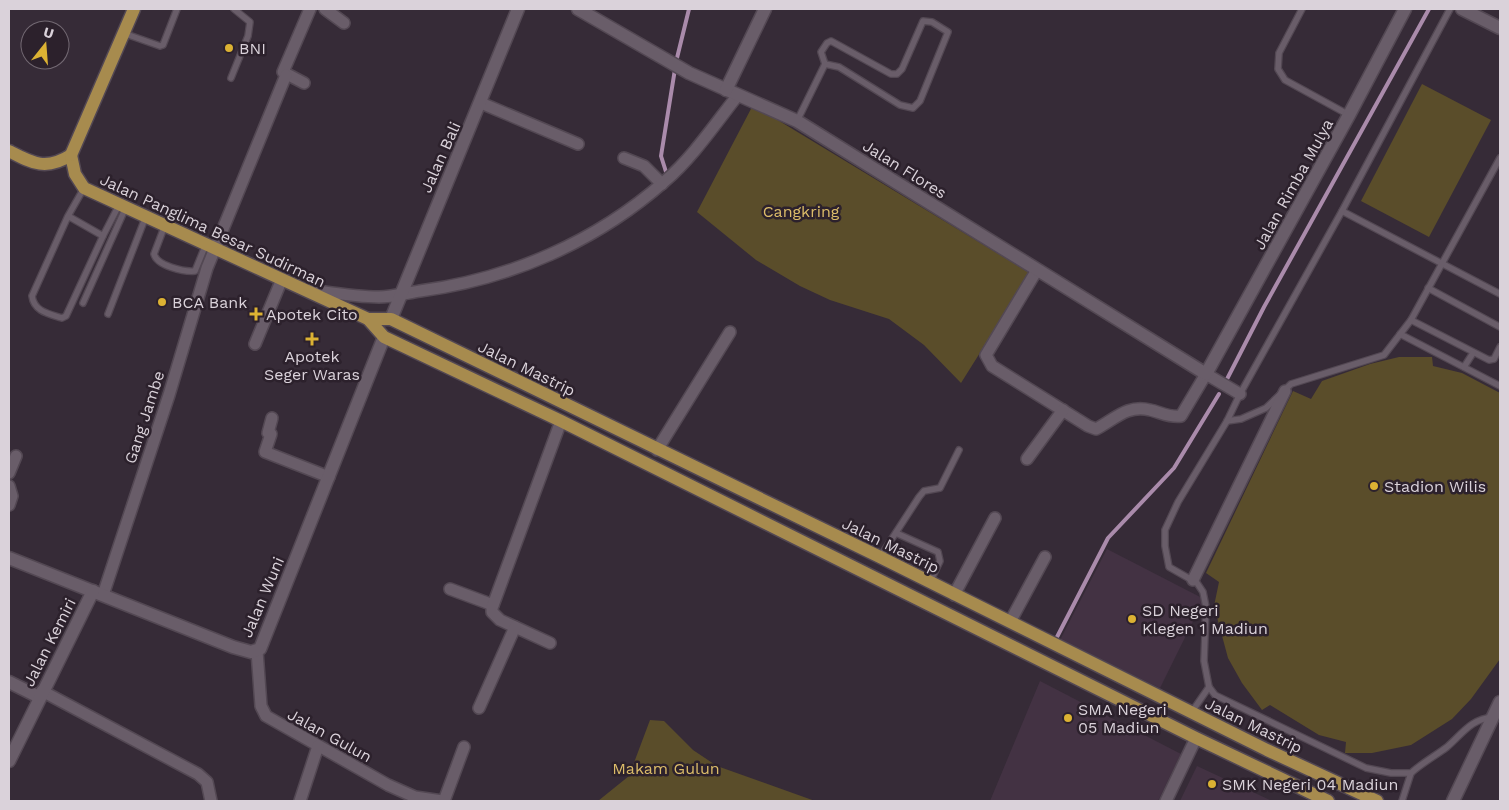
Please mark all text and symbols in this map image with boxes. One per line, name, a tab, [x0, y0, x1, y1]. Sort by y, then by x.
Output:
north arrow	[20, 20, 70, 70]
text: U	[42, 23, 56, 42]
place label: BNI	[239, 39, 266, 58]
marker: BNI	[223, 42, 235, 54]
street label: Jalan Rimba Mulya	[1250, 116, 1337, 253]
street label: Jalan Bali	[416, 119, 465, 196]
street label: Jalan Flores	[859, 136, 950, 203]
street label: Jalan Panglima Besar Sudirman	[97, 170, 329, 291]
park label: Cangkring	[763, 202, 840, 221]
place label: BCA Bank	[172, 293, 247, 312]
marker: BCA Bank	[156, 296, 168, 308]
place label: Apotek Cito	[266, 305, 358, 324]
marker: Apotek Cito	[250, 308, 262, 320]
marker: Apotek Seger Waras	[306, 333, 318, 345]
street label: Jalan Mastrip	[475, 337, 578, 400]
place label: Apotek Seger Waras	[264, 347, 360, 384]
street label: Gang Jambe	[121, 368, 168, 466]
place label: Stadion Wilis	[1384, 477, 1486, 496]
marker: Stadion Wilis	[1368, 480, 1380, 492]
street label: Jalan Mastrip	[839, 514, 942, 577]
street label: Jalan Wuni	[237, 554, 288, 640]
street label: Jalan Kemiri	[19, 595, 80, 690]
place label: SD Negeri Klegen 1 Madiun	[1142, 601, 1268, 638]
marker: SD Negeri Klegen 1 Madiun	[1126, 613, 1138, 625]
street label: Jalan Mastrip	[1202, 694, 1305, 757]
place label: SMA Negeri 05 Madiun	[1078, 700, 1167, 737]
street label: Jalan Gulun	[284, 705, 375, 766]
marker: SMA Negeri 05 Madiun	[1062, 712, 1074, 724]
park label: Makam Gulun	[612, 759, 720, 778]
place label: SMK Negeri 04 Madiun	[1222, 775, 1398, 794]
marker: SMK Negeri 04 Madiun	[1206, 778, 1218, 790]

